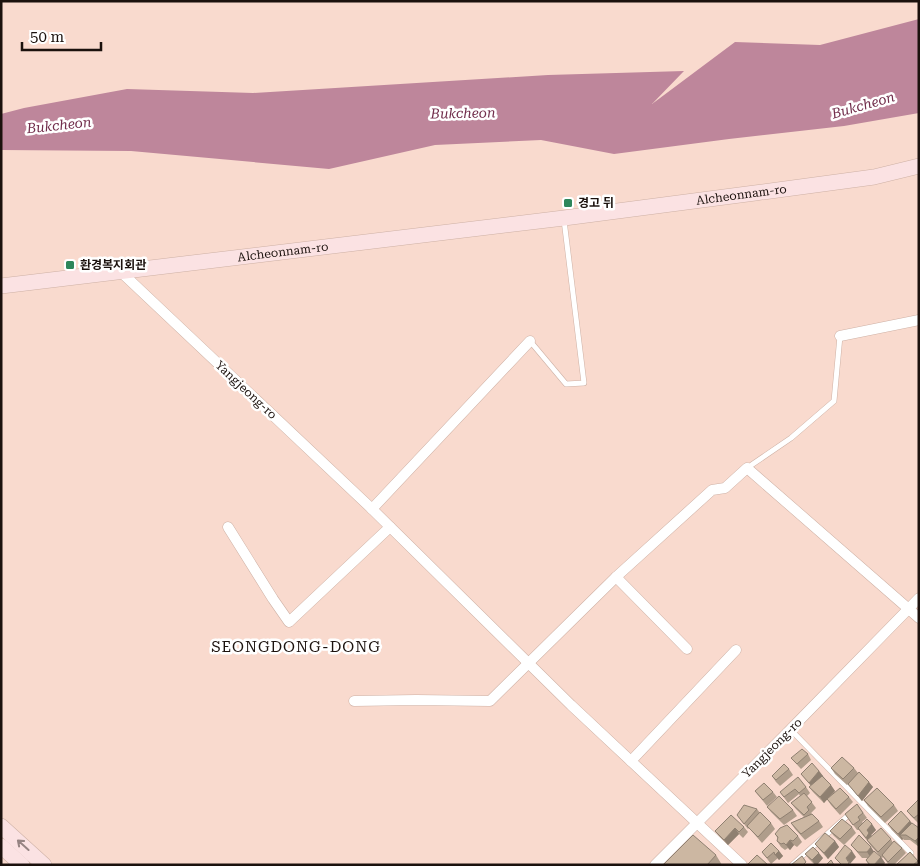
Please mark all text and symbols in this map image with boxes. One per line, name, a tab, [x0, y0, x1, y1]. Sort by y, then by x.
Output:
scale bar	[22, 20, 101, 52]
text: 50 m	[30, 28, 65, 46]
water label: Bukcheon	[829, 88, 897, 122]
water label: Bukcheon	[429, 104, 496, 122]
water label: Bukcheon	[25, 114, 92, 136]
street label: Alcheonnam-ro	[695, 182, 788, 208]
place label: 경고 뒤	[578, 196, 614, 210]
marker: 경고 뒤	[562, 197, 574, 209]
street label: Alcheonnam-ro	[237, 240, 329, 264]
place label: 환경복지회관	[80, 258, 146, 272]
marker: 환경복지회관	[64, 259, 76, 271]
street label: Yangjeong-ro	[212, 358, 280, 422]
district label: SEONGDONG-DONG	[211, 638, 381, 656]
street label: Yangjeong-ro	[739, 715, 805, 781]
one-way arrow	[16, 839, 29, 851]

